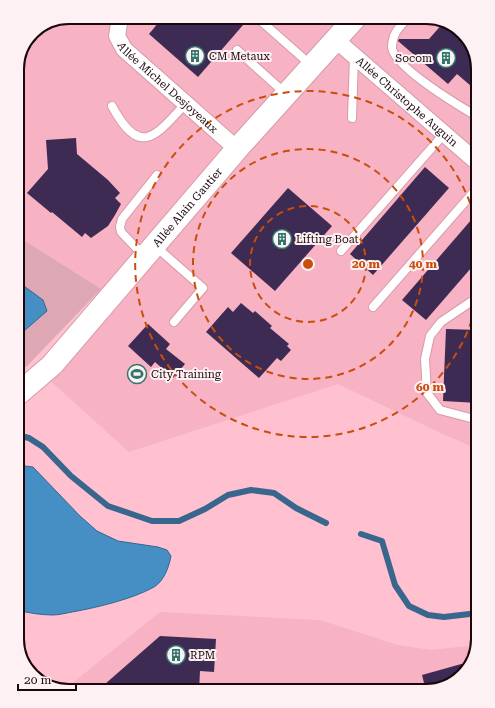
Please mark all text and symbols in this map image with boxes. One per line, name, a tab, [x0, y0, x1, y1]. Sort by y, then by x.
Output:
street label: Allée Michel Desjoyeaux	[115, 40, 221, 136]
building icon: CM Metaux	[184, 45, 206, 67]
building icon: Socom	[435, 47, 457, 69]
place label: CM Metaux	[209, 50, 270, 63]
place label: Socom	[395, 52, 432, 65]
street label: Allée Christophe Auguin	[354, 54, 460, 149]
street label: Allée Alain Gautier	[150, 165, 225, 249]
building icon: Lifting Boat	[271, 228, 293, 250]
place label: Lifting Boat	[296, 233, 359, 246]
centre of rings	[301, 257, 315, 271]
text: 20 m	[352, 257, 380, 271]
text: 40 m	[409, 257, 437, 271]
sports icon: City Training	[126, 363, 148, 385]
place label: City Training	[151, 368, 222, 381]
text: 60 m	[416, 380, 444, 394]
building icon: RPM	[165, 644, 187, 666]
place label: RPM	[190, 649, 215, 662]
scale bar	[18, 666, 76, 692]
text: 20 m	[24, 673, 51, 687]

